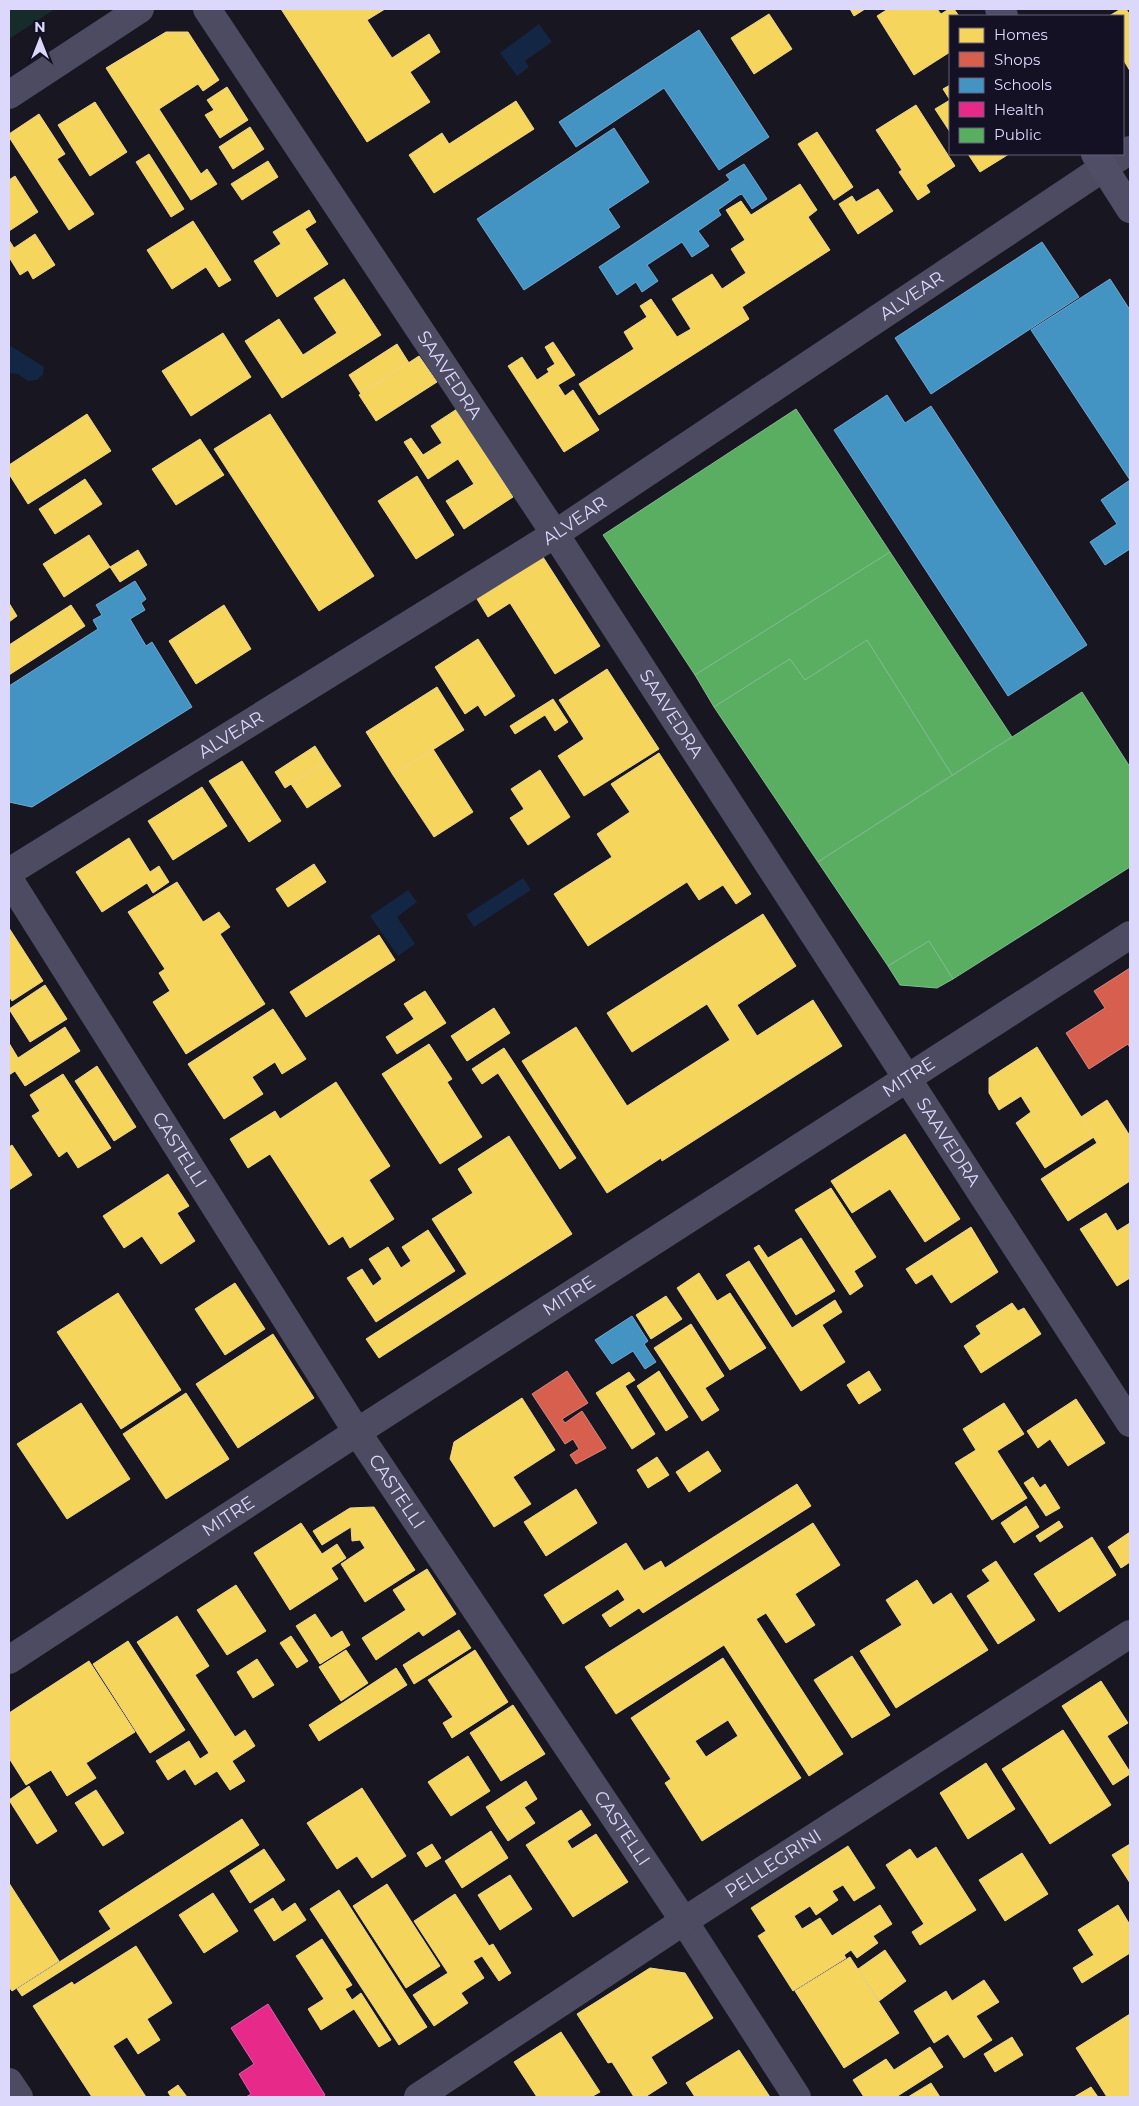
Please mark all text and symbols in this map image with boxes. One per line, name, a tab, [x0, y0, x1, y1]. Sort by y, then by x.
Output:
north arrow	[15, 15, 65, 65]
legend	[949, 15, 1124, 155]
text: N	[34, 18, 46, 36]
text: Homes	[994, 25, 1048, 44]
text: Shops	[994, 50, 1040, 69]
text: Schools	[994, 75, 1052, 94]
text: Health	[994, 100, 1044, 119]
text: Public	[994, 125, 1042, 144]
street label: ALVEAR	[875, 266, 948, 325]
street label: SAAVEDRA	[412, 327, 487, 423]
street label: ALVEAR	[539, 491, 611, 550]
street label: SAAVEDRA	[634, 665, 708, 762]
street label: ALVEAR	[194, 706, 268, 763]
street label: MITRE	[878, 1052, 939, 1102]
street label: SAAVEDRA	[911, 1093, 985, 1191]
street label: CASTELLI	[147, 1108, 211, 1192]
street label: MITRE	[539, 1271, 599, 1321]
street label: CASTELLI	[364, 1450, 430, 1533]
street label: MITRE	[198, 1491, 258, 1542]
street label: CASTELLI	[589, 1787, 655, 1870]
street label: PELLEGRINI	[721, 1824, 826, 1903]

